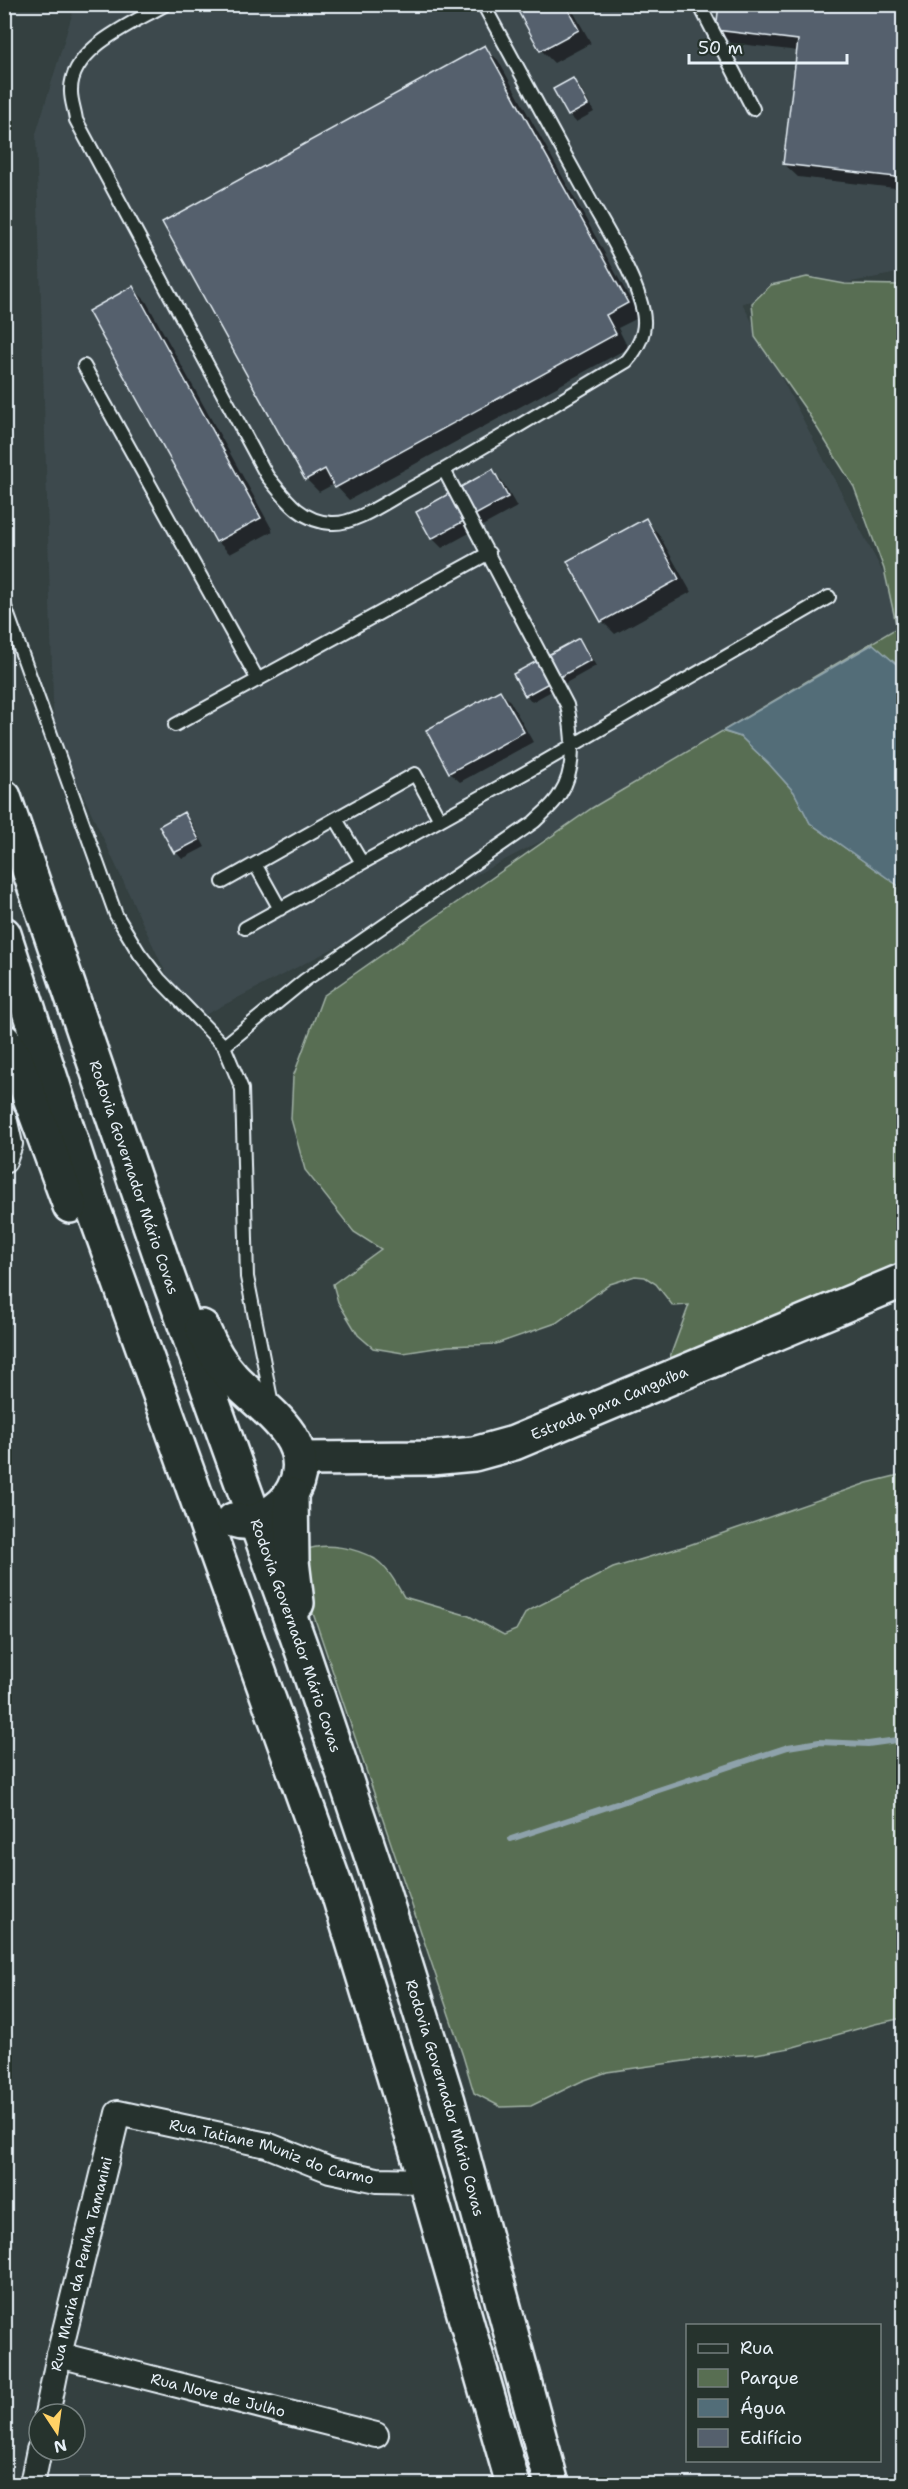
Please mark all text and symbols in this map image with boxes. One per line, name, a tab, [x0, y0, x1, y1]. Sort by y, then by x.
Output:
scale bar	[689, 27, 846, 65]
text: 50 m	[698, 36, 743, 60]
street label: Rodovia Governador Mário Covas	[85, 1058, 183, 1297]
street label: Estrada para Cangaíba	[528, 1361, 692, 1445]
street label: Rodovia Governador Mário Covas	[246, 1516, 346, 1755]
street label: Rodovia Governador Mário Covas	[401, 1977, 489, 2219]
street label: Rua Tatiane Muniz do Carmo	[167, 2114, 376, 2189]
street label: Rua Maria da Penha Tamanini	[46, 2155, 117, 2373]
legend	[686, 2324, 881, 2462]
text: Rua	[740, 2336, 773, 2360]
text: Parque	[740, 2366, 799, 2390]
street label: Rua Nove de Julho	[149, 2369, 287, 2422]
text: Água	[740, 2396, 785, 2420]
north arrow	[27, 2402, 87, 2462]
text: Edifício	[740, 2426, 802, 2450]
text: N	[52, 2434, 69, 2458]

